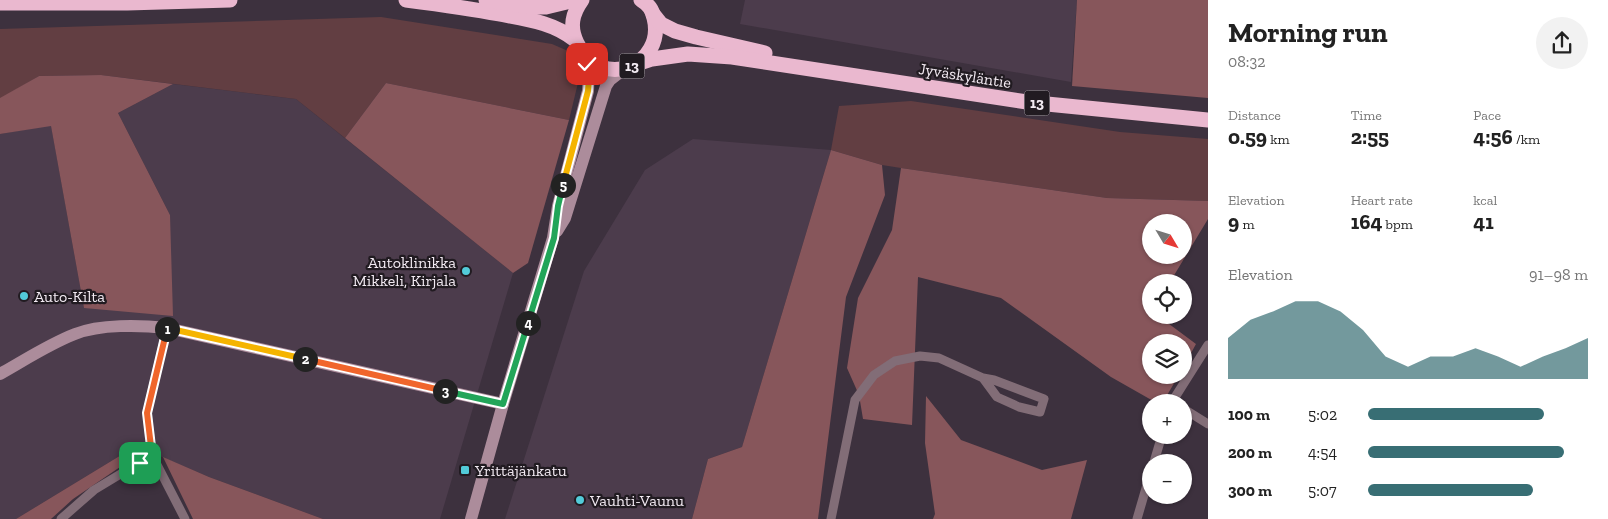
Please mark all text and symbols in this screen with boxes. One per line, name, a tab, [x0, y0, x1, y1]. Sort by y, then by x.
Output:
text: Morning run	[1228, 16, 1388, 49]
button: share	[1536, 17, 1588, 69]
pin	[566, 43, 608, 85]
icon: check	[573, 50, 601, 78]
text: 08:32	[1228, 52, 1265, 71]
road number: 13	[620, 54, 644, 78]
street label: Jyväskyläntie	[917, 59, 1012, 92]
road number: 13	[1024, 90, 1050, 116]
text: Distance	[1228, 107, 1281, 124]
text: Time	[1351, 107, 1382, 124]
text: Pace	[1473, 107, 1501, 124]
text: 0.59	[1228, 124, 1267, 149]
text: 2:55	[1351, 124, 1389, 149]
text: 4:56	[1473, 124, 1513, 149]
text: km	[1267, 131, 1290, 148]
text: /km	[1513, 131, 1540, 148]
pin: 5	[550, 172, 576, 198]
text: 5	[560, 177, 567, 194]
text: Elevation	[1228, 192, 1285, 209]
text: Heart rate	[1351, 192, 1413, 209]
text: kcal	[1473, 192, 1497, 209]
text: 9	[1228, 209, 1239, 234]
text: 164	[1351, 209, 1382, 234]
text: 41	[1473, 209, 1494, 234]
north arrow	[1142, 214, 1192, 264]
map controls	[1142, 214, 1192, 504]
text: m	[1239, 216, 1255, 233]
text: bpm	[1382, 216, 1413, 233]
place label: Autoklinikka Mikkeli, Kirjala	[353, 253, 456, 290]
marker: Autoklinikka Mikkeli, Kirjala	[460, 265, 472, 277]
text: Elevation	[1228, 265, 1293, 284]
text: 91–98 m	[1529, 265, 1588, 284]
button: locate	[1142, 274, 1192, 324]
place label: Auto-Kilta	[34, 287, 105, 306]
marker: Auto-Kilta	[18, 290, 30, 302]
pin: 4	[516, 310, 540, 336]
text: 4	[525, 315, 532, 332]
pin: 1	[154, 316, 180, 342]
text: 1	[165, 321, 170, 338]
button: layers	[1142, 334, 1192, 384]
pin: 2	[292, 346, 318, 372]
text: 2	[302, 351, 309, 368]
pin: 3	[432, 378, 458, 404]
text: 3	[442, 383, 449, 400]
button: +	[1142, 394, 1192, 444]
text: 100 m	[1228, 405, 1270, 424]
text: 5:02	[1308, 405, 1337, 424]
pin	[119, 442, 161, 484]
text: 200 m	[1228, 443, 1272, 462]
text: 4:54	[1308, 443, 1337, 462]
icon: arrive	[126, 449, 154, 477]
button: −	[1142, 454, 1192, 504]
place label: Yrittäjänkatu	[474, 461, 567, 480]
marker: Yrittäjänkatu	[459, 464, 471, 476]
text: 300 m	[1228, 481, 1272, 500]
text: 5:07	[1308, 481, 1337, 500]
place label: Vauhti-Vaunu	[589, 491, 684, 510]
marker: Vauhti-Vaunu	[574, 494, 586, 506]

